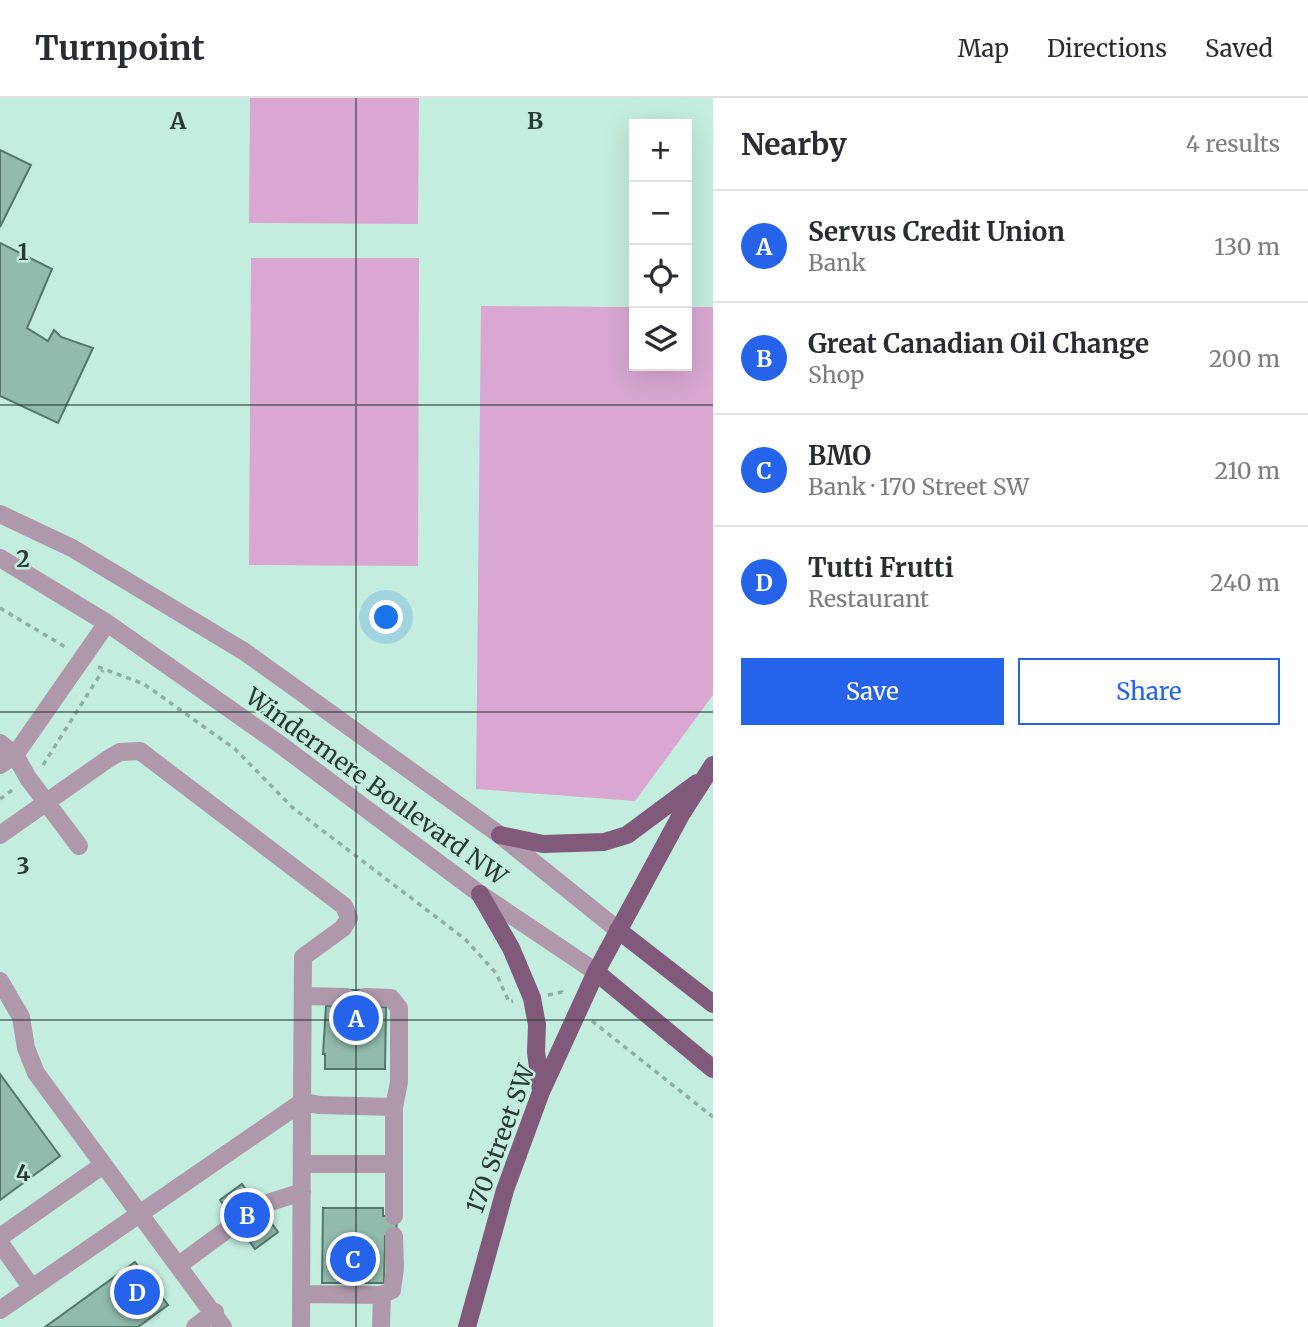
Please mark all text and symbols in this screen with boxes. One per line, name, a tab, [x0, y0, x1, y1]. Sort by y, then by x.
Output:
text: Turnpoint	[35, 28, 205, 69]
text: Map	[958, 33, 1009, 64]
text: Directions	[1047, 33, 1167, 64]
text: Saved	[1205, 33, 1273, 64]
text: A	[169, 106, 187, 135]
text: B	[527, 106, 543, 135]
map controls	[629, 119, 692, 371]
button: +	[629, 119, 692, 182]
text: Nearby	[741, 125, 847, 163]
text: 4 results	[1186, 129, 1280, 158]
button: −	[629, 182, 692, 245]
text: Servus Credit Union	[808, 215, 1065, 248]
text: A	[756, 232, 772, 261]
text: 130 m	[1214, 232, 1280, 261]
text: 1	[18, 237, 29, 266]
button: locate	[629, 245, 692, 308]
text: Bank	[808, 248, 866, 277]
button: layers	[629, 308, 692, 371]
text: Great Canadian Oil Change	[808, 327, 1149, 360]
text: B	[756, 344, 772, 373]
text: 200 m	[1209, 344, 1280, 373]
text: Shop	[808, 360, 864, 389]
text: BMO	[808, 439, 871, 472]
text: C	[756, 456, 772, 485]
text: 210 m	[1215, 456, 1280, 485]
text: Bank · 170 Street SW	[808, 472, 1029, 501]
text: 2	[16, 544, 30, 573]
text: Tutti Frutti	[808, 551, 954, 584]
text: D	[755, 568, 773, 597]
text: 240 m	[1210, 568, 1280, 597]
text: Restaurant	[808, 584, 929, 613]
your location	[369, 600, 403, 634]
button: Save	[741, 658, 1004, 725]
button: Share	[1018, 658, 1280, 725]
street label: Windermere Boulevard NW	[239, 681, 514, 893]
text: 3	[16, 851, 30, 880]
pin: A	[333, 992, 379, 1044]
street label: 170 Street SW	[459, 1059, 542, 1218]
text: 4	[16, 1158, 31, 1187]
pin: B	[224, 1189, 270, 1241]
pin: C	[330, 1233, 376, 1285]
pin: D	[114, 1266, 160, 1318]

